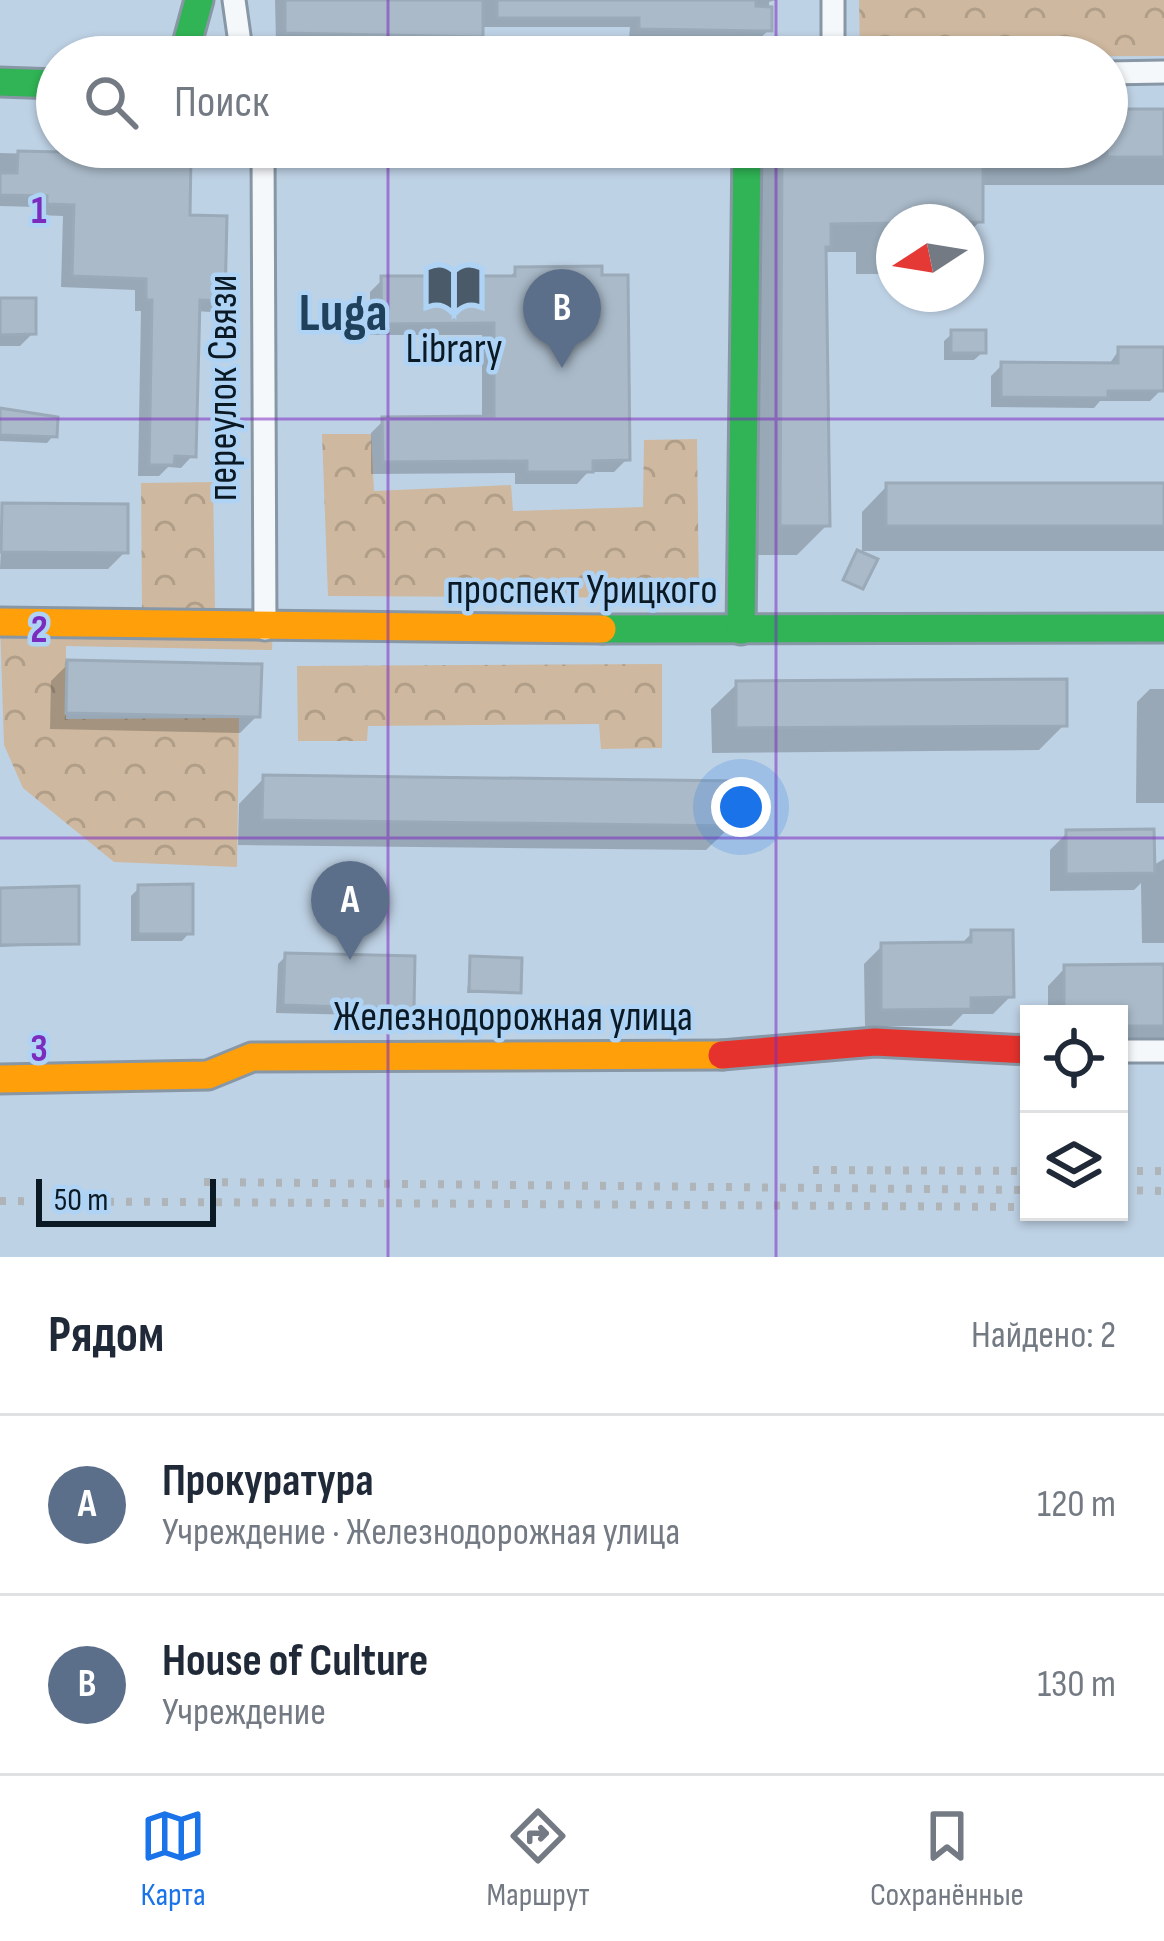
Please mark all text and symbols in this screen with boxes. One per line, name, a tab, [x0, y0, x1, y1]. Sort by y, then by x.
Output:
search box	[36, 36, 1128, 168]
icon: search	[78, 69, 144, 135]
text: Поиск	[174, 75, 269, 130]
text: 1	[31, 188, 47, 235]
north arrow	[876, 204, 984, 312]
library icon: Library	[425, 258, 483, 316]
pin: B	[523, 269, 601, 368]
street label: переулок Связи	[198, 275, 249, 501]
district label: Luga	[298, 281, 388, 346]
place label: Library	[406, 324, 502, 375]
street label: проспект Урицкого	[446, 565, 718, 616]
text: 2	[30, 607, 48, 654]
your location	[711, 777, 771, 837]
pin: A	[311, 861, 389, 960]
street label: Железнодорожная улица	[333, 992, 693, 1043]
map controls	[1020, 1005, 1128, 1221]
button: locate	[1020, 1005, 1128, 1113]
text: 3	[30, 1026, 48, 1073]
button: layers	[1020, 1113, 1128, 1221]
scale bar	[36, 1173, 216, 1226]
text: 50 m	[54, 1180, 108, 1220]
text: Рядом	[48, 1305, 164, 1366]
text: Найдено: 2	[971, 1312, 1116, 1359]
text: Прокуратура	[162, 1454, 374, 1509]
text: A	[78, 1481, 96, 1528]
text: 120 m	[1037, 1481, 1116, 1528]
text: Учреждение · Железнодорожная улица	[162, 1509, 680, 1556]
text: House of Culture	[162, 1634, 428, 1689]
text: B	[78, 1661, 96, 1708]
text: 130 m	[1037, 1661, 1116, 1708]
text: Учреждение	[162, 1689, 326, 1736]
tab: Карта	[140, 1803, 206, 1915]
tab: Маршрут	[486, 1803, 590, 1915]
tab: Сохранённые	[870, 1803, 1024, 1915]

